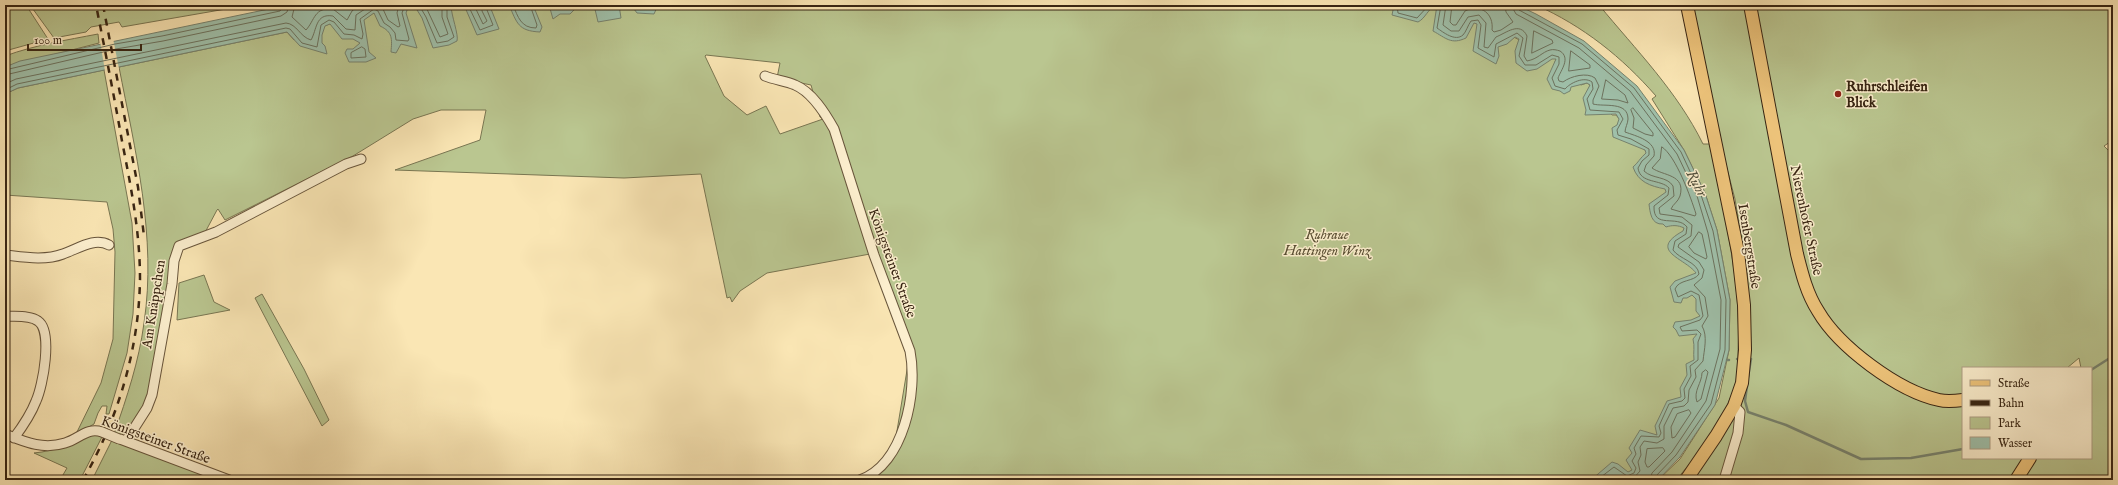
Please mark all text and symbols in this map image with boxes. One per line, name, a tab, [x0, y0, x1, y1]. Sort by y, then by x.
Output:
scale bar	[28, 26, 141, 52]
text: 100 m	[34, 33, 62, 48]
place label: Ruhrschleifen Blick	[1846, 78, 1928, 112]
marker: Ruhrschleifen Blick	[1833, 89, 1843, 99]
street label: Nierenhofer Straße	[1786, 163, 1827, 278]
water label: Ruhr	[1682, 166, 1712, 201]
street label: Isenbergstraße	[1733, 202, 1765, 291]
street label: Königsteiner Straße	[864, 206, 920, 321]
park label: Ruhraue Hattingen Winz	[1283, 226, 1372, 261]
street label: Am Knäppchen	[138, 258, 170, 351]
legend	[1962, 367, 2092, 459]
text: Straße	[1998, 376, 2030, 391]
text: Bahn	[1998, 396, 2025, 411]
street label: Königsteiner Straße	[98, 412, 213, 468]
text: Park	[1998, 416, 2021, 431]
text: Wasser	[1998, 436, 2033, 451]

